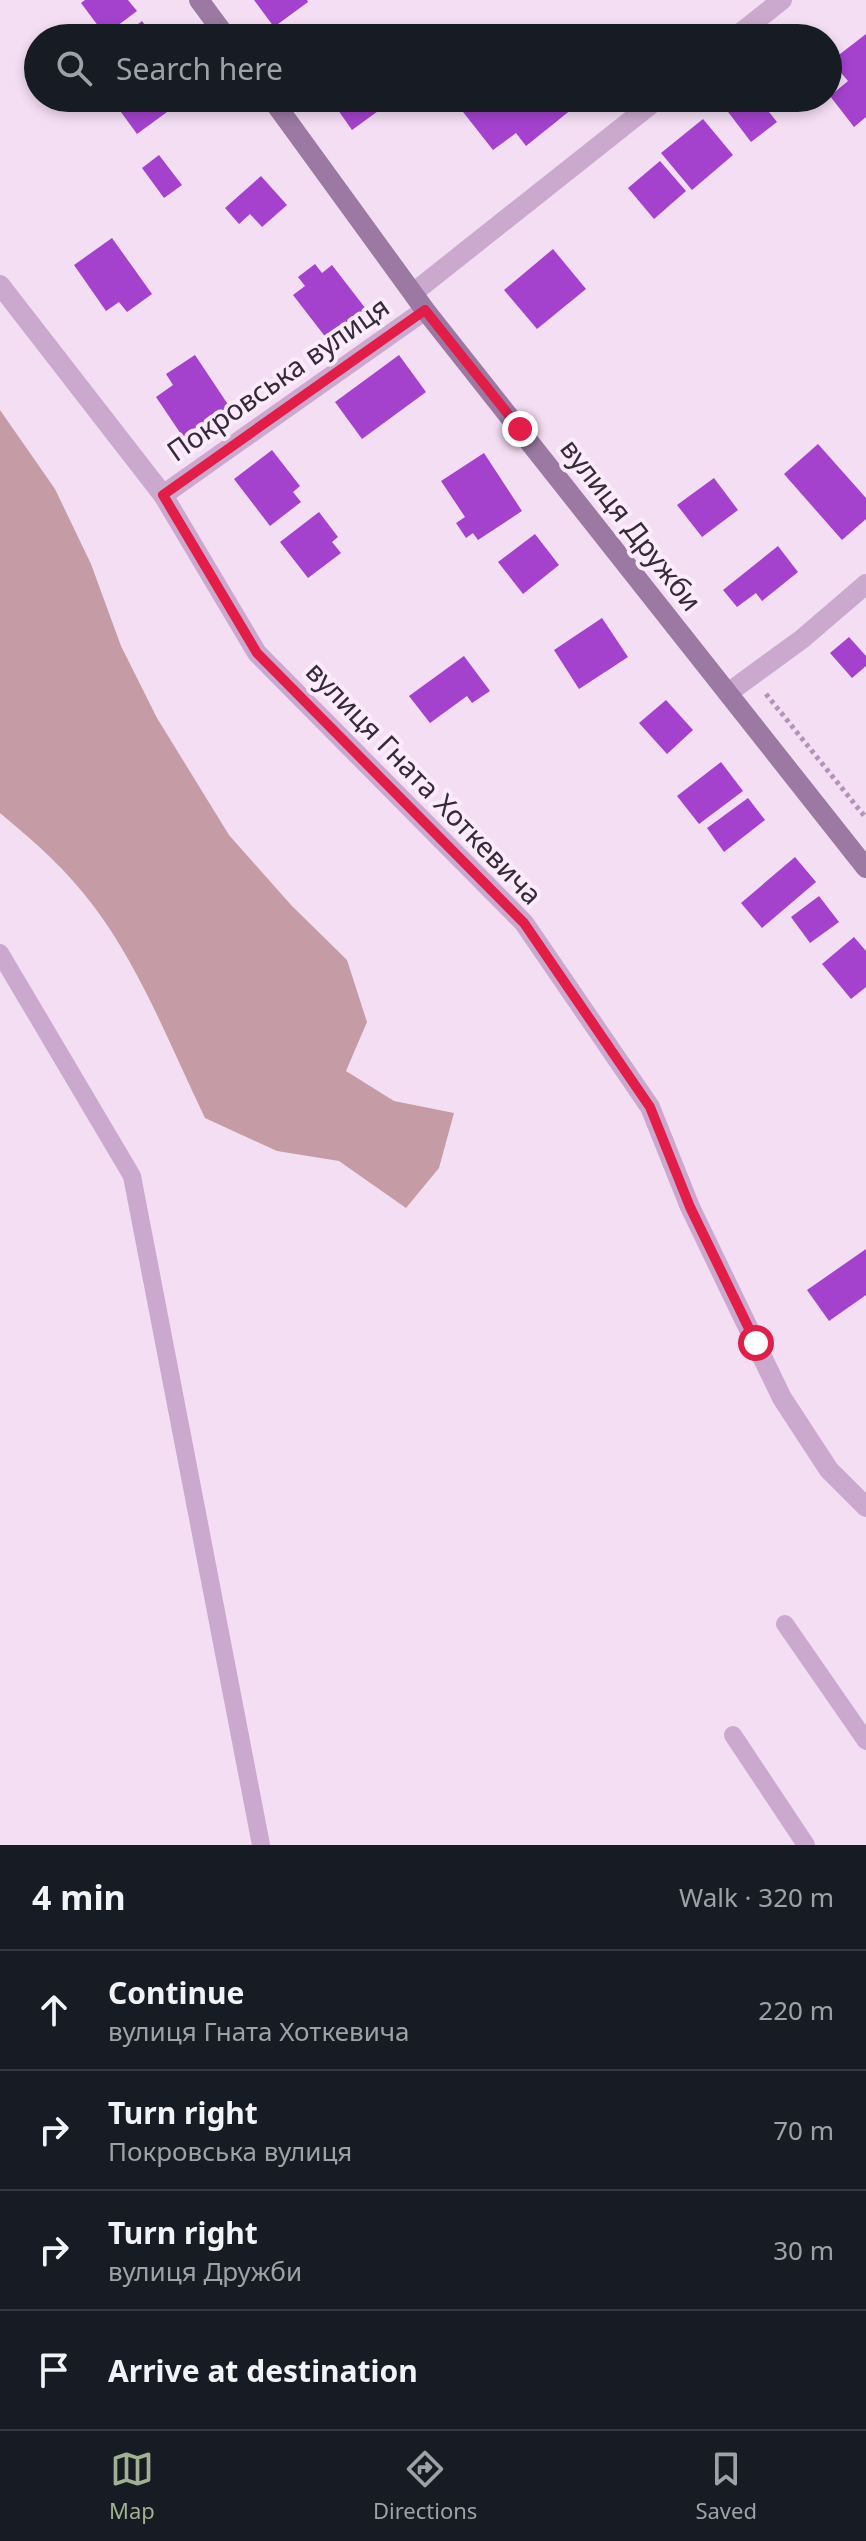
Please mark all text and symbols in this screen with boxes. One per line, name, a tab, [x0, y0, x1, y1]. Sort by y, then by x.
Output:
search box	[24, 24, 842, 112]
icon: search	[52, 46, 96, 90]
text: Search here	[116, 48, 283, 89]
street label: Покровська вулиця	[159, 287, 396, 469]
route end	[502, 411, 538, 447]
street label: вулиця Дружби	[552, 430, 711, 618]
street label: вулиця Гната Хоткевича	[298, 652, 551, 912]
route start	[738, 1325, 774, 1361]
text: 4 min	[32, 1874, 126, 1920]
text: Walk · 320 m	[679, 1879, 834, 1915]
text: Continue	[108, 1972, 244, 2013]
icon: ahead	[32, 1988, 76, 2032]
text: 220 m	[758, 1992, 834, 2028]
text: вулиця Гната Хоткевича	[108, 2013, 410, 2049]
text: Turn right	[108, 2092, 258, 2133]
icon: right	[32, 2108, 76, 2152]
text: 70 m	[773, 2112, 834, 2148]
text: Покровська вулиця	[108, 2133, 352, 2169]
text: Turn right	[108, 2212, 258, 2253]
icon: right	[32, 2228, 76, 2272]
text: 30 m	[773, 2232, 834, 2268]
text: вулиця Дружби	[108, 2253, 302, 2289]
icon: arrive	[32, 2348, 76, 2392]
text: Arrive at destination	[108, 2350, 418, 2391]
tab: Map	[109, 2447, 155, 2525]
tab: Directions	[373, 2447, 477, 2525]
tab: Saved	[695, 2447, 757, 2525]

